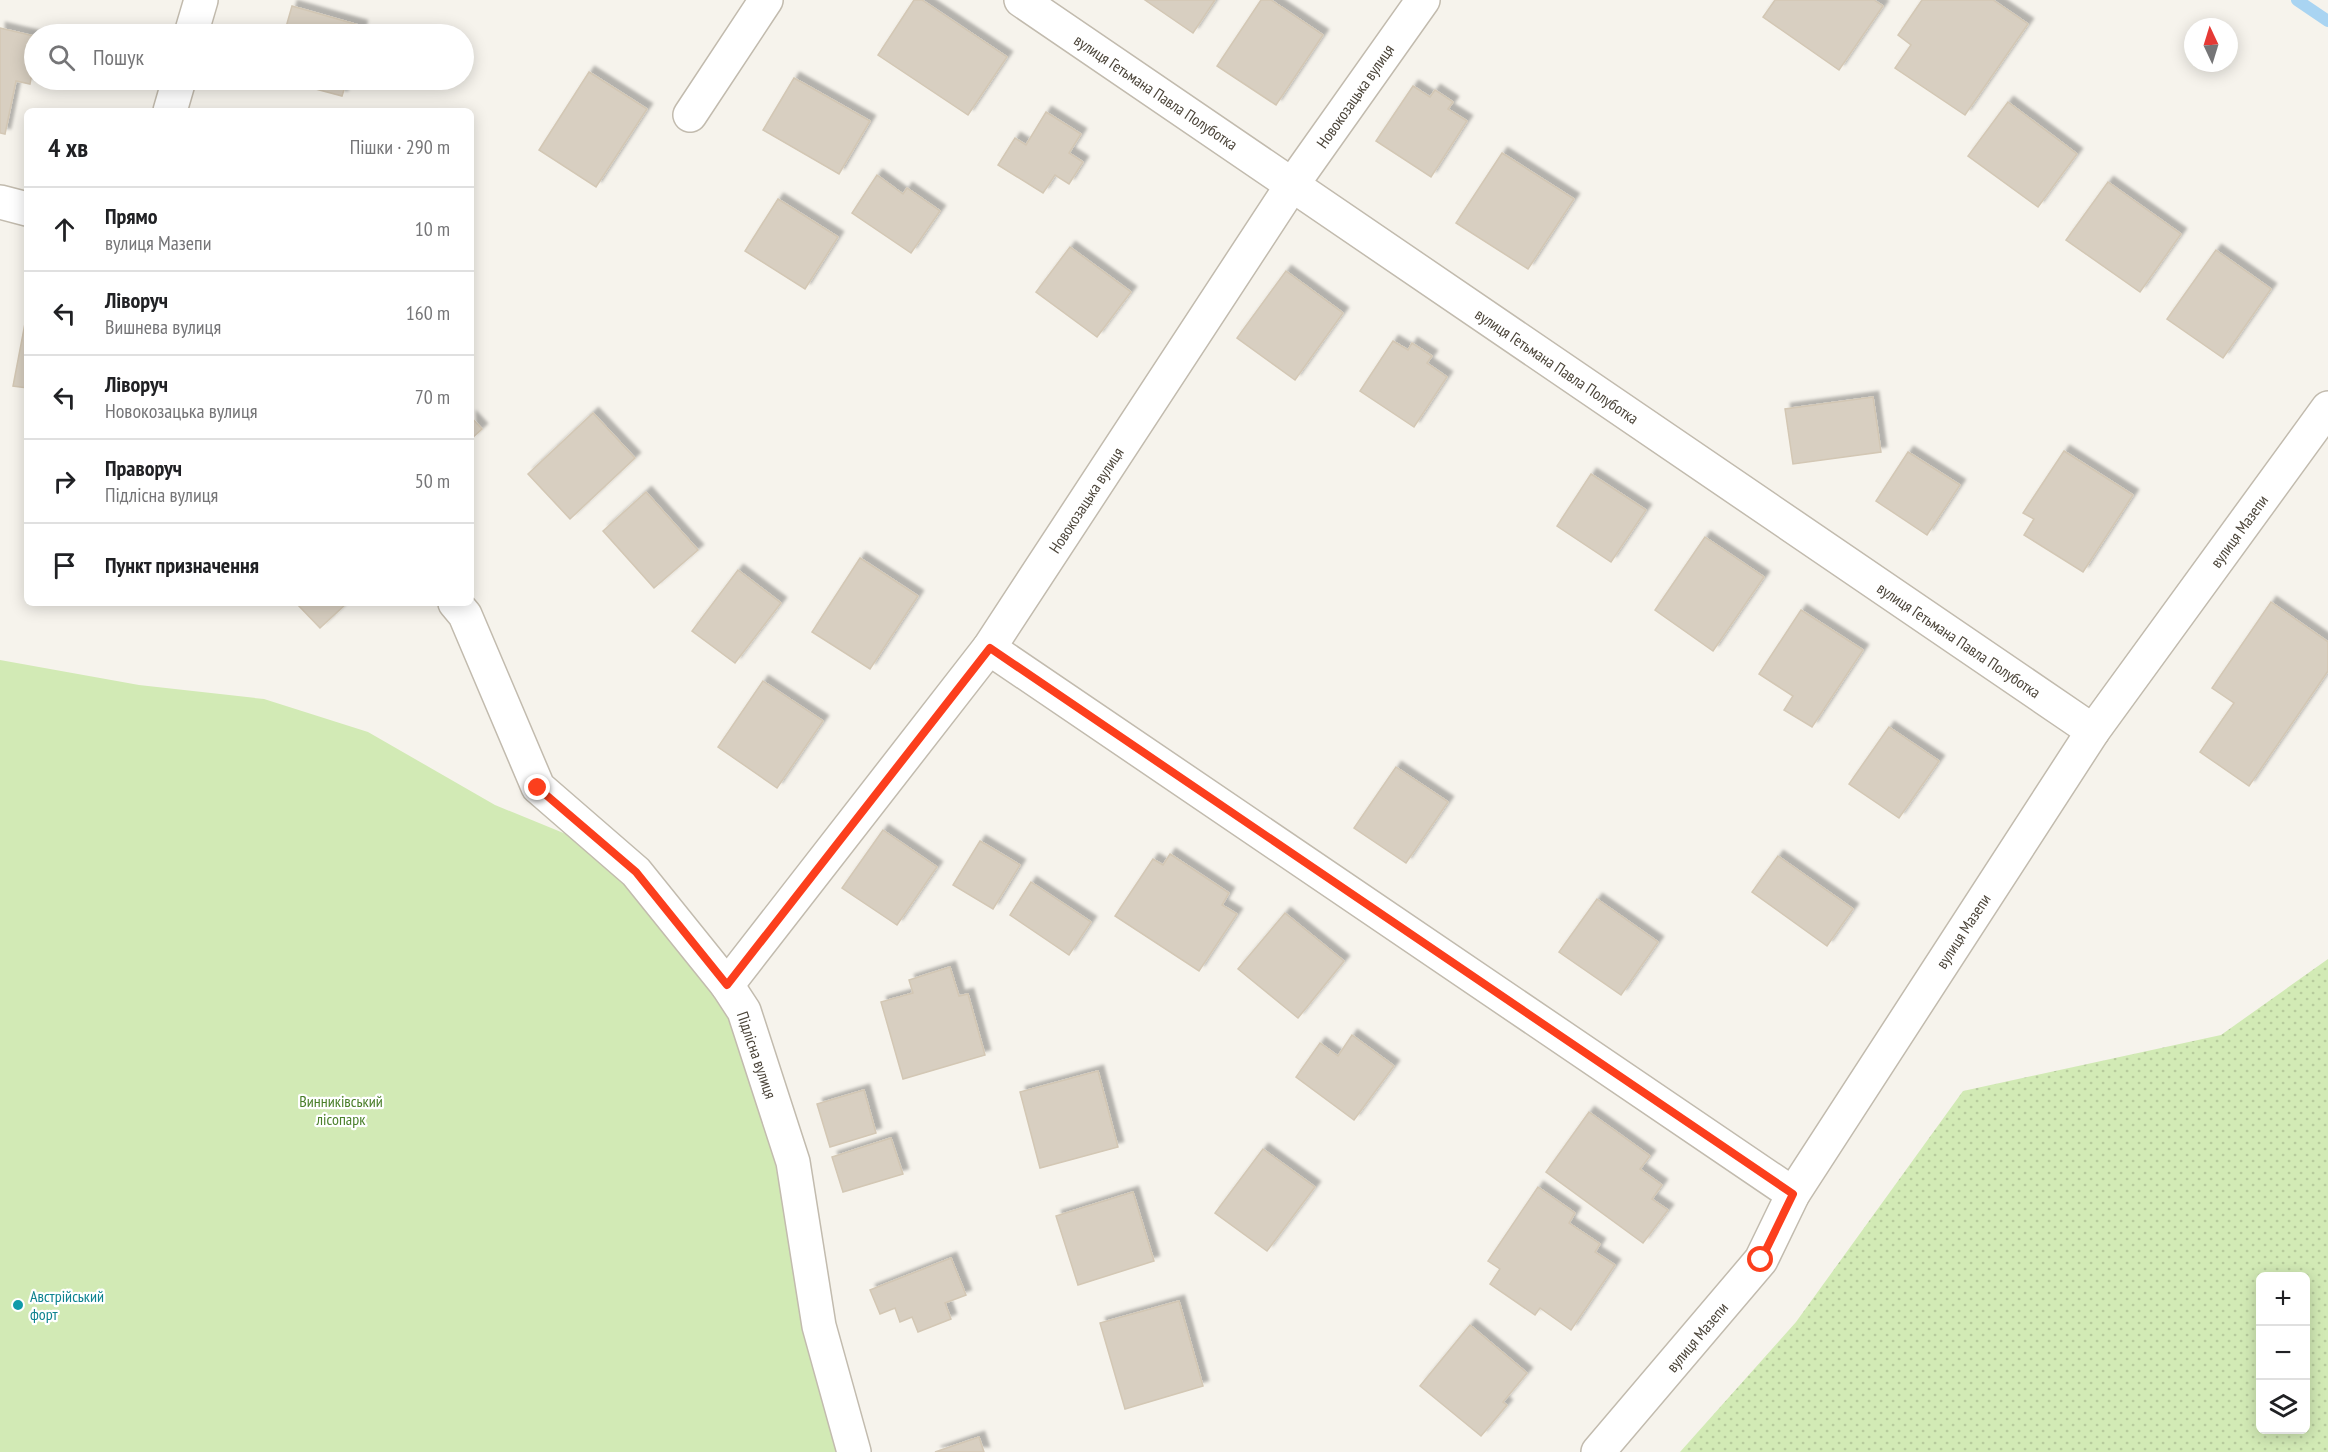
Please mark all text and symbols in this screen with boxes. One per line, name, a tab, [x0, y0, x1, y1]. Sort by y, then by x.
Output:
north arrow	[2184, 18, 2238, 72]
search box	[24, 24, 474, 90]
street label: вулиця Гетьмана Павла Полуботка	[1071, 30, 1241, 154]
street label: Новокозацька вулиця	[1312, 40, 1398, 152]
icon: search	[45, 41, 78, 74]
text: Пошук	[93, 43, 144, 71]
text: 4 хв	[48, 131, 88, 164]
text: Пішки · 290 m	[350, 134, 450, 160]
text: Прямо	[105, 202, 158, 230]
icon: ahead	[48, 213, 81, 246]
text: 10 m	[415, 216, 450, 242]
text: вулиця Мазепи	[105, 230, 211, 256]
text: Ліворуч	[105, 286, 168, 314]
icon: left	[48, 297, 81, 330]
text: 160 m	[406, 300, 450, 326]
street label: вулиця Гетьмана Павла Полуботка	[1472, 304, 1642, 428]
text: Вишнева вулиця	[105, 314, 221, 340]
text: Ліворуч	[105, 370, 168, 398]
icon: left	[48, 381, 81, 414]
text: 70 m	[415, 384, 450, 410]
text: Новокозацька вулиця	[105, 398, 257, 424]
street label: Новокозацька вулиця	[1044, 443, 1128, 557]
text: Праворуч	[105, 454, 182, 482]
icon: right	[48, 465, 81, 498]
text: 50 m	[415, 468, 450, 494]
text: Підлісна вулиця	[105, 482, 218, 508]
street label: вулиця Мазепи	[2206, 491, 2272, 571]
icon: arrive	[48, 549, 81, 582]
text: Пункт призначення	[105, 551, 259, 579]
street label: вулиця Гетьмана Павла Полуботка	[1874, 578, 2044, 702]
route end	[524, 774, 550, 800]
street label: вулиця Мазепи	[1931, 890, 1995, 972]
street label: Підлісна вулиця	[733, 1009, 781, 1101]
park label: Винниківський лісопарк	[299, 1091, 383, 1129]
route start	[1747, 1246, 1773, 1272]
map controls	[2256, 1272, 2310, 1434]
button: +	[2256, 1272, 2310, 1326]
place label: Австрійський форт	[30, 1286, 104, 1324]
marker: Австрійський форт	[11, 1298, 25, 1312]
street label: вулиця Мазепи	[1662, 1298, 1732, 1376]
button: −	[2256, 1326, 2310, 1380]
button: layers	[2256, 1380, 2310, 1434]

